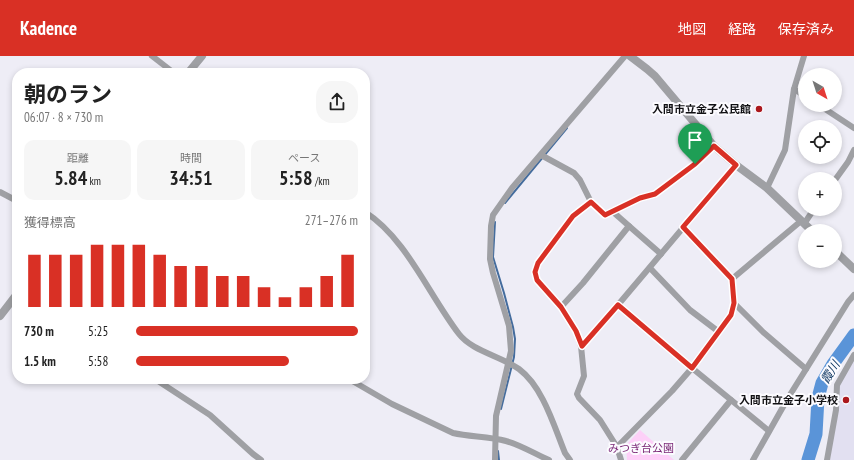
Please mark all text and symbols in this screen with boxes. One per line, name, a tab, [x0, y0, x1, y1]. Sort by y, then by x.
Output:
text: Kadence	[20, 16, 77, 40]
text: 地図	[678, 20, 706, 38]
text: 経路	[728, 20, 756, 38]
text: 保存済み	[778, 20, 834, 38]
north arrow	[798, 68, 842, 112]
map controls	[798, 68, 842, 268]
text: 朝のラン	[24, 80, 112, 108]
button: share	[316, 81, 358, 123]
place label: 入間市立金子公民館	[652, 102, 751, 116]
marker: 入間市立金子公民館	[754, 104, 764, 114]
text: 06:07 · 8 × 730 m	[24, 109, 103, 126]
button: locate	[798, 120, 842, 164]
pin	[678, 123, 712, 164]
icon: arrive	[684, 129, 706, 151]
text: 距離	[67, 151, 89, 165]
text: 時間	[180, 151, 202, 165]
text: ペース	[288, 151, 321, 165]
text: 5.84	[54, 165, 87, 191]
text: 34:51	[169, 165, 213, 191]
text: 5:58	[279, 165, 313, 191]
button: +	[798, 172, 842, 216]
text: km	[87, 174, 101, 188]
text: /km	[313, 174, 330, 188]
text: 271–276 m	[305, 212, 358, 229]
text: 獲得標高	[24, 214, 76, 231]
button: −	[798, 224, 842, 268]
text: 730 m	[24, 323, 54, 340]
text: 5:25	[88, 323, 108, 340]
text: 1.5 km	[24, 353, 56, 370]
text: 5:58	[88, 353, 108, 370]
water label: 霞川	[817, 356, 844, 386]
place label: 入間市立金子小学校	[739, 393, 838, 407]
marker: 入間市立金子小学校	[841, 395, 851, 405]
park label: みつぎ台公園	[608, 441, 674, 455]

